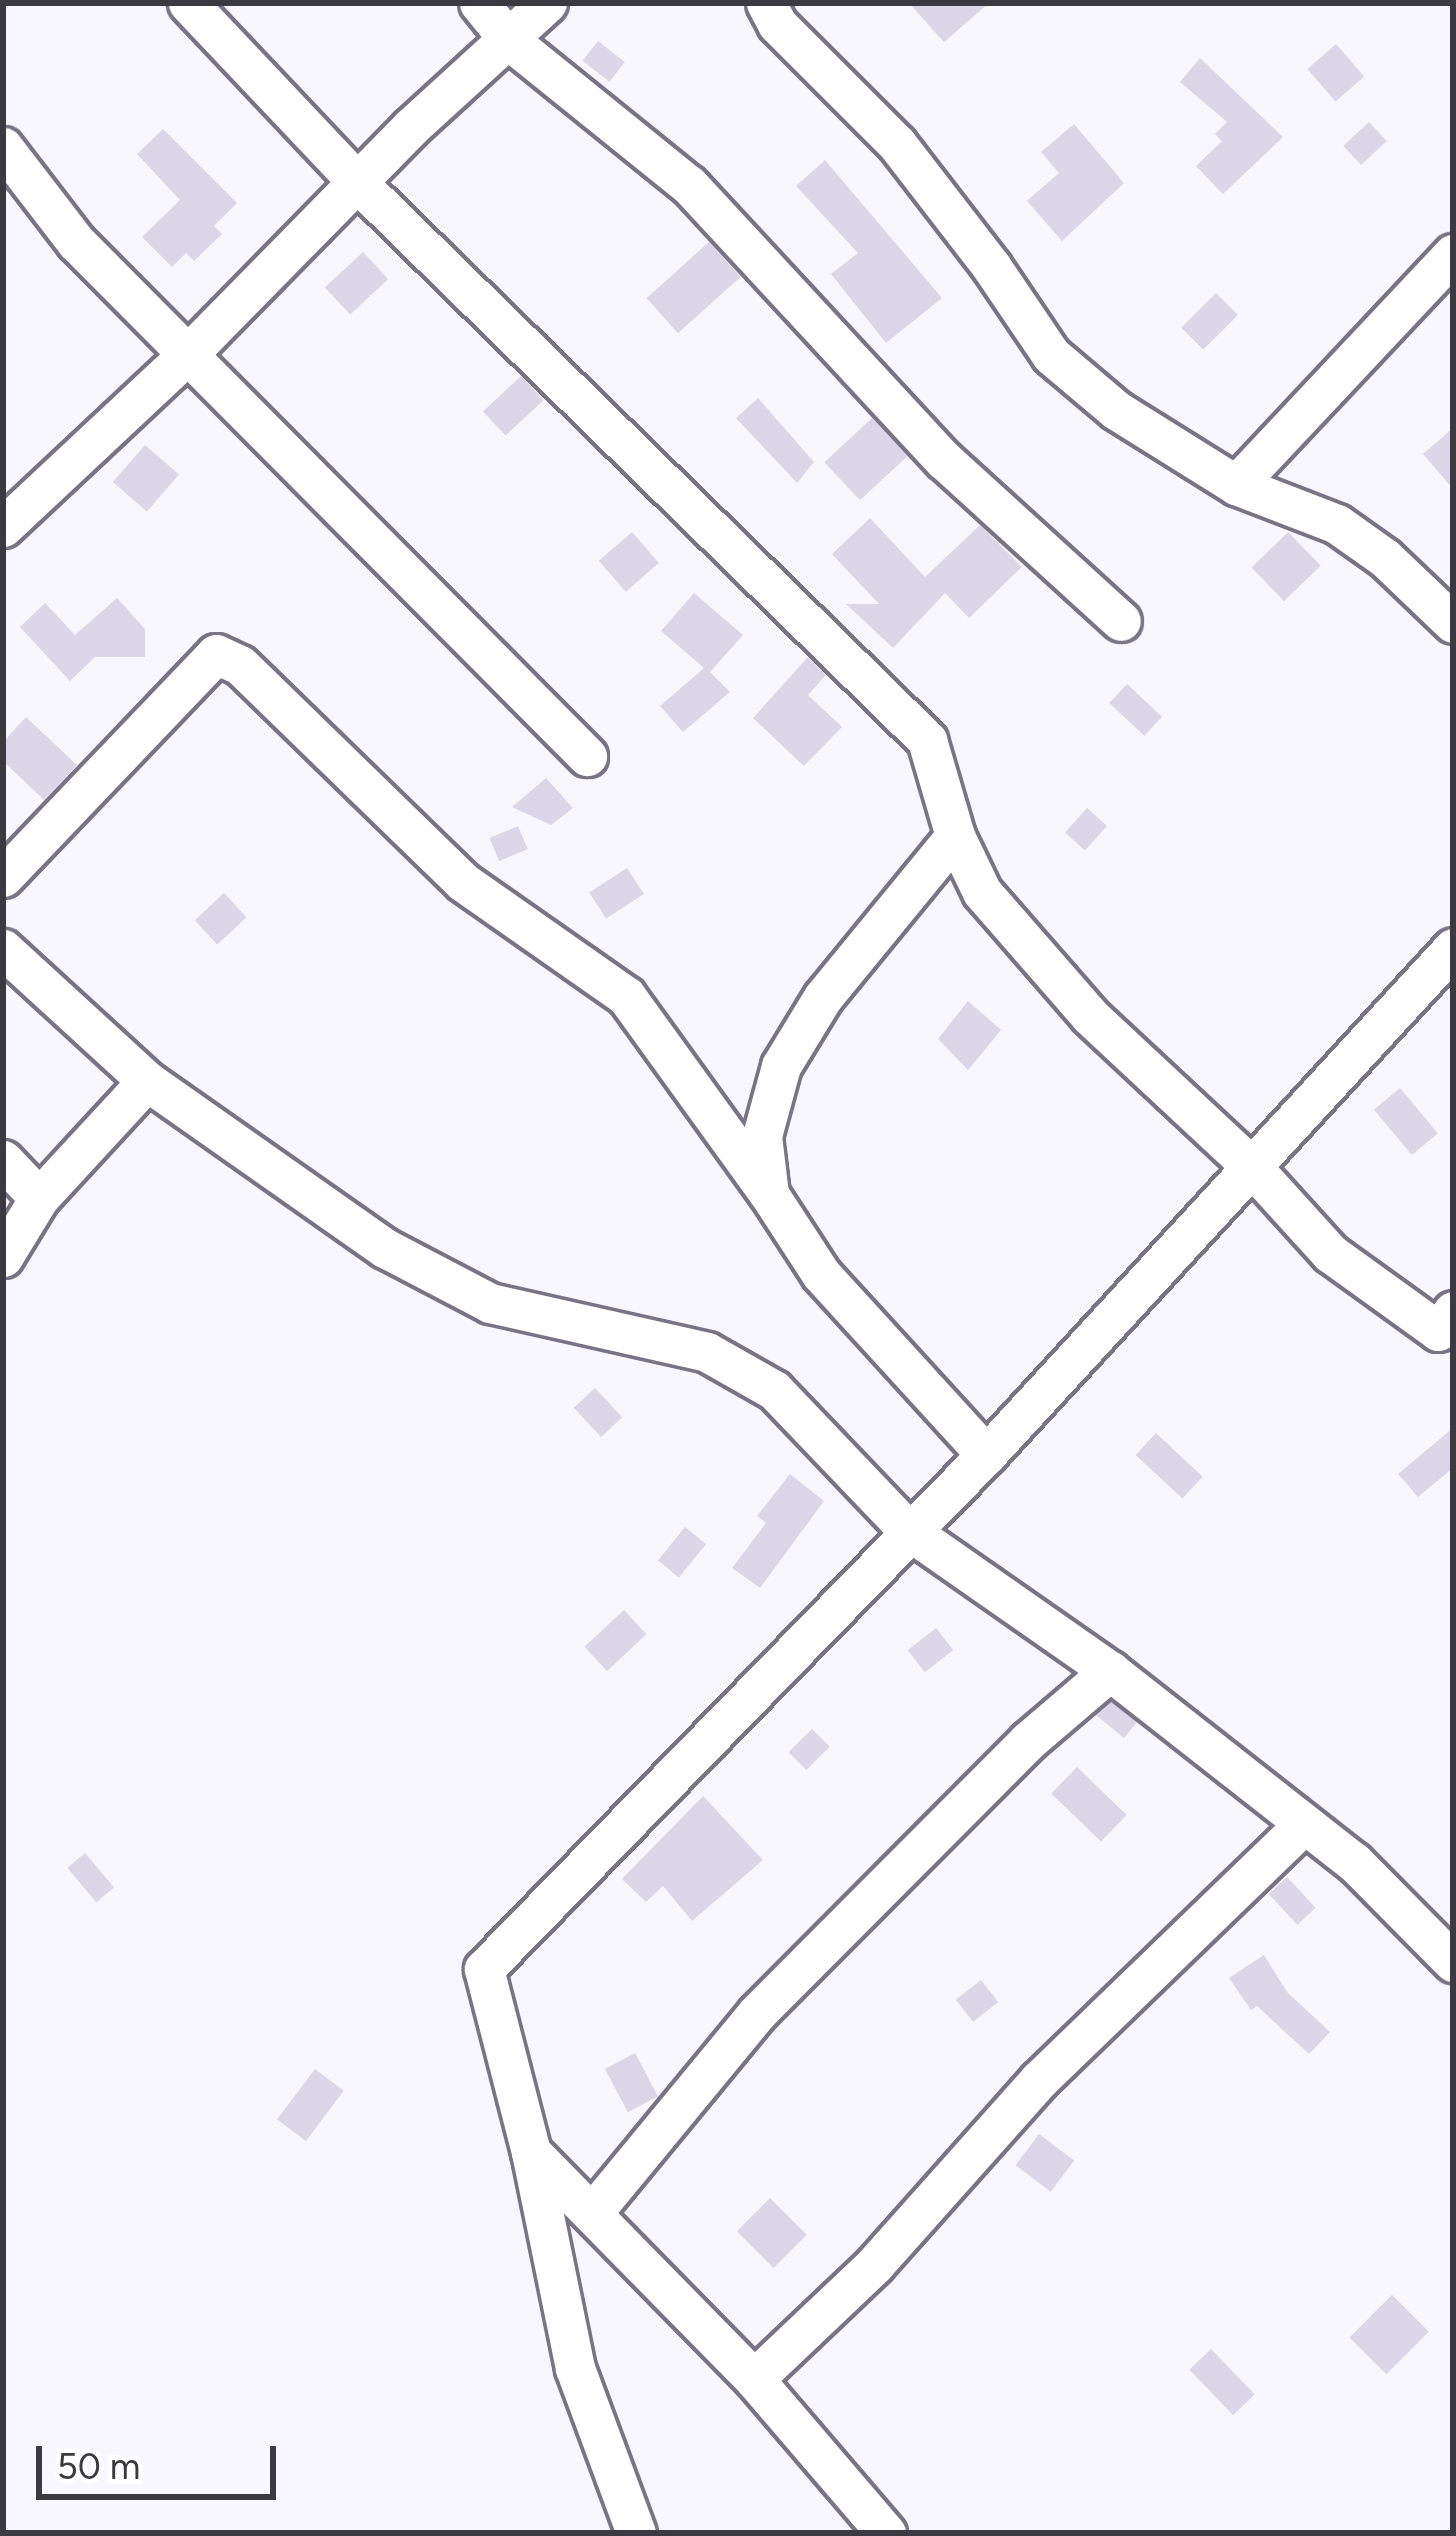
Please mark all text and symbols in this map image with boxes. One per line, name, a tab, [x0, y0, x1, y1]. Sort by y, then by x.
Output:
scale bar	[42, 2422, 282, 2496]
text: 50 m	[57, 2445, 140, 2488]

